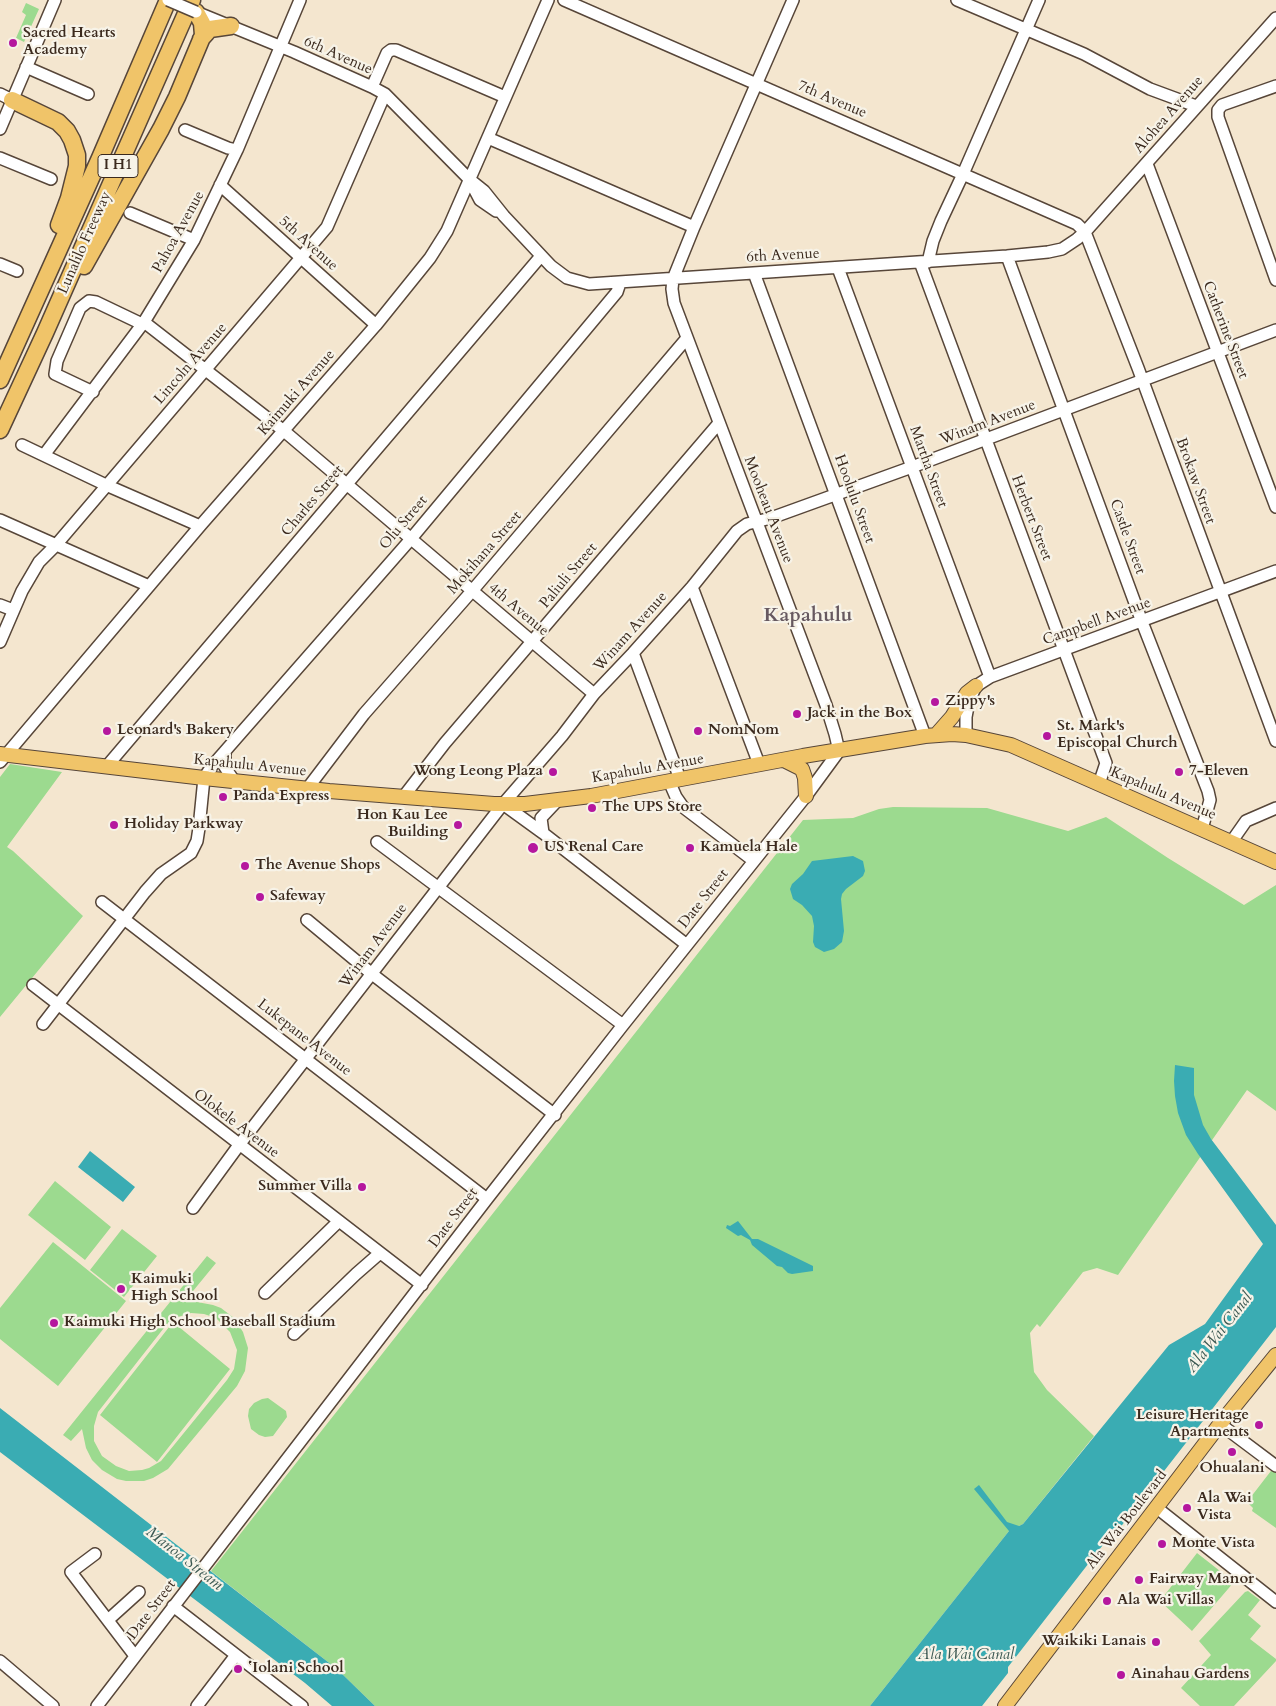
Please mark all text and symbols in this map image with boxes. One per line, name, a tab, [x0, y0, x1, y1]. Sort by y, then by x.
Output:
place label: Sacred Hearts Academy	[23, 25, 116, 60]
street label: 6th Avenue	[301, 33, 375, 79]
marker: Sacred Hearts Academy	[7, 37, 19, 49]
street label: Alohea Avenue	[1130, 73, 1208, 157]
street label: 7th Avenue	[795, 77, 869, 123]
road number: I H1	[98, 154, 138, 178]
street label: Pahoa Avenue	[149, 188, 209, 276]
street label: Lunalilo Freeway	[54, 189, 116, 297]
street label: 5th Avenue	[275, 213, 341, 275]
street label: 6th Avenue	[746, 245, 820, 267]
street label: Catherine Street	[1198, 279, 1252, 381]
street label: Lincoln Avenue	[151, 320, 231, 408]
street label: Kaimuki Avenue	[255, 346, 339, 440]
street label: Winam Avenue	[938, 396, 1038, 450]
street label: Martha Street	[905, 424, 951, 510]
street label: Brokaw Street	[1171, 435, 1219, 527]
street label: Hoolulu Street	[830, 452, 878, 546]
street label: Mooheau Avenue	[739, 454, 797, 566]
street label: Charles Street	[278, 462, 348, 540]
street label: Herbert Street	[1006, 473, 1056, 563]
street label: Olu Street	[376, 492, 432, 554]
street label: Castle Street	[1105, 497, 1149, 577]
street label: Mokihana Street	[444, 508, 526, 598]
street label: Paliuli Street	[536, 540, 602, 612]
street label: 4th Avenue	[484, 580, 552, 640]
street label: Winam Avenue	[590, 588, 672, 676]
street label: Campbell Avenue	[1040, 594, 1154, 650]
district label: Kapahulu	[763, 604, 853, 628]
place label: Zippy's	[945, 693, 995, 711]
marker: Zippy's	[929, 696, 941, 708]
place label: Jack in the Box	[807, 705, 912, 723]
marker: Jack in the Box	[791, 708, 803, 720]
place label: St. Mark's Episcopal Church	[1057, 718, 1178, 753]
place label: Leonard's Bakery	[117, 722, 234, 740]
place label: NomNom	[708, 722, 779, 740]
marker: Leonard's Bakery	[101, 725, 113, 737]
marker: NomNom	[692, 725, 704, 737]
marker: St. Mark's Episcopal Church	[1041, 730, 1053, 742]
street label: Kapahulu Avenue	[591, 750, 705, 788]
street label: Kapahulu Avenue	[193, 751, 307, 781]
place label: Wong Leong Plaza	[413, 763, 543, 781]
place label: 7-Eleven	[1189, 763, 1249, 781]
street label: Kapahulu Avenue	[1107, 764, 1219, 824]
marker: Wong Leong Plaza	[547, 766, 559, 778]
marker: 7-Eleven	[1173, 766, 1185, 778]
place label: Panda Express	[233, 788, 329, 806]
marker: Panda Express	[217, 791, 229, 803]
place label: The UPS Store	[602, 799, 702, 817]
marker: The UPS Store	[586, 802, 598, 814]
place label: Hon Kau Lee Building	[357, 807, 448, 842]
place label: Holiday Parkway	[124, 816, 243, 834]
marker: Holiday Parkway	[108, 819, 120, 831]
marker: Hon Kau Lee Building	[452, 819, 464, 831]
place label: US Renal Care	[544, 839, 644, 857]
place label: Kamuela Hale	[700, 839, 798, 857]
marker: US Renal Care	[526, 841, 540, 855]
marker: Kamuela Hale	[684, 842, 696, 854]
place label: The Avenue Shops	[255, 857, 380, 875]
marker: The Avenue Shops	[239, 860, 251, 872]
street label: Date Street	[675, 866, 733, 932]
place label: Safeway	[270, 888, 326, 906]
marker: Safeway	[254, 891, 266, 903]
street label: Winam Avenue	[336, 900, 412, 992]
street label: Lukepane Avenue	[253, 996, 355, 1080]
street label: Olokele Avenue	[189, 1086, 283, 1162]
place label: Summer Villa	[258, 1178, 352, 1196]
marker: Summer Villa	[356, 1181, 368, 1193]
street label: Date Street	[426, 1184, 482, 1252]
place label: Kaimuki High School	[131, 1271, 218, 1306]
marker: Kaimuki High School	[115, 1283, 127, 1295]
water label: Ala Wai Canal	[1183, 1289, 1257, 1377]
place label: Kaimuki High School Baseball Stadium	[64, 1314, 336, 1332]
marker: Kaimuki High School Baseball Stadium	[48, 1317, 60, 1329]
place label: Leisure Heritage Apartments	[1136, 1407, 1249, 1442]
marker: Leisure Heritage Apartments	[1253, 1419, 1265, 1431]
marker: Ohualani	[1226, 1446, 1238, 1458]
place label: Ohualani	[1199, 1460, 1265, 1478]
street label: Ala Wai Boulevard	[1083, 1467, 1171, 1573]
place label: Ala Wai Vista	[1197, 1490, 1252, 1525]
marker: Ala Wai Vista	[1181, 1502, 1193, 1514]
water label: Manoa Stream	[142, 1523, 226, 1595]
place label: Monte Vista	[1172, 1535, 1255, 1553]
marker: Monte Vista	[1156, 1538, 1168, 1550]
place label: Fairway Manor	[1149, 1571, 1254, 1589]
marker: Fairway Manor	[1133, 1574, 1145, 1586]
street label: Date Street	[124, 1576, 180, 1644]
place label: Ala Wai Villas	[1117, 1592, 1214, 1610]
marker: Ala Wai Villas	[1101, 1595, 1113, 1607]
place label: Waikiki Lanais	[1042, 1633, 1146, 1651]
marker: Waikiki Lanais	[1150, 1636, 1162, 1648]
water label: Ala Wai Canal	[918, 1645, 1014, 1665]
place label: ʻIolani School	[248, 1660, 344, 1678]
marker: ʻIolani School	[232, 1663, 244, 1675]
place label: Ainahau Gardens	[1131, 1666, 1249, 1684]
marker: Ainahau Gardens	[1115, 1669, 1127, 1681]

